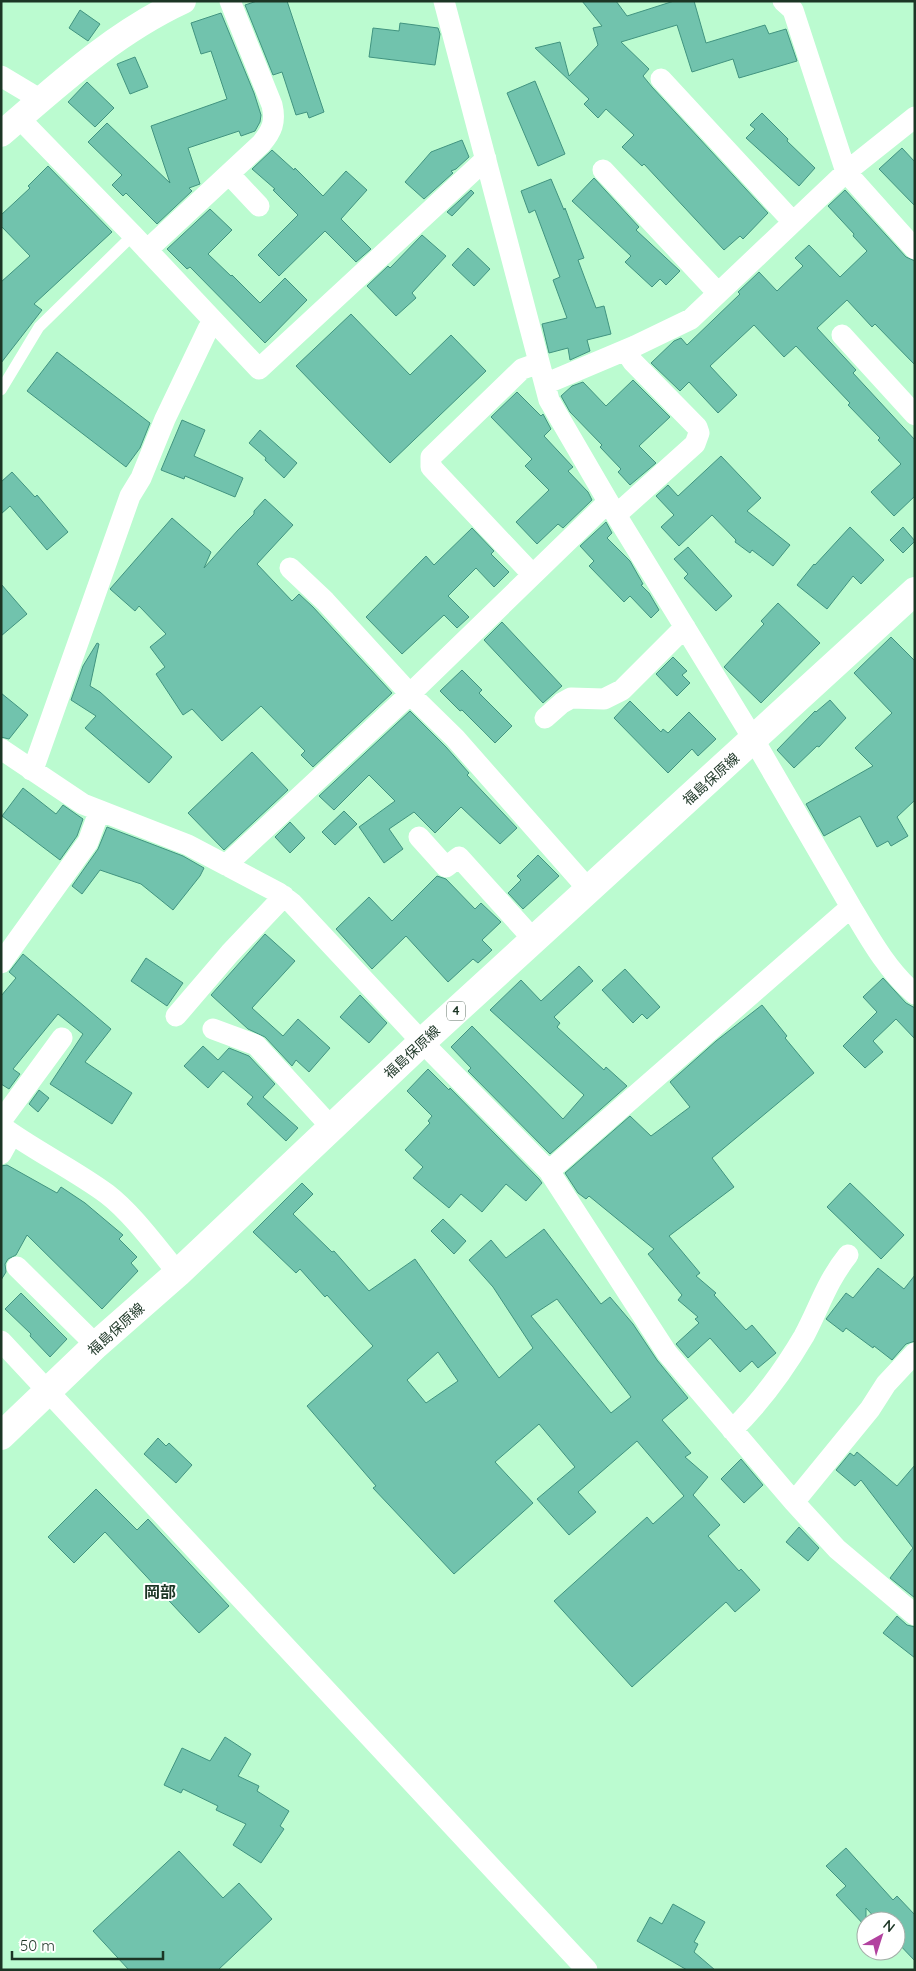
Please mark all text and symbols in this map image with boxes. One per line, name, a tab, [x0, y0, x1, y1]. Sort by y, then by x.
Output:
street label: 福島保原線	[679, 749, 743, 809]
road number: 4	[447, 1001, 465, 1020]
street label: 福島保原線	[380, 1022, 444, 1082]
street label: 福島保原線	[84, 1299, 148, 1359]
district label: 岡部	[144, 1582, 176, 1602]
north arrow	[856, 1911, 906, 1961]
text: N	[880, 1916, 899, 1936]
scale bar	[12, 1928, 164, 1960]
text: 50 m	[20, 1936, 55, 1955]

